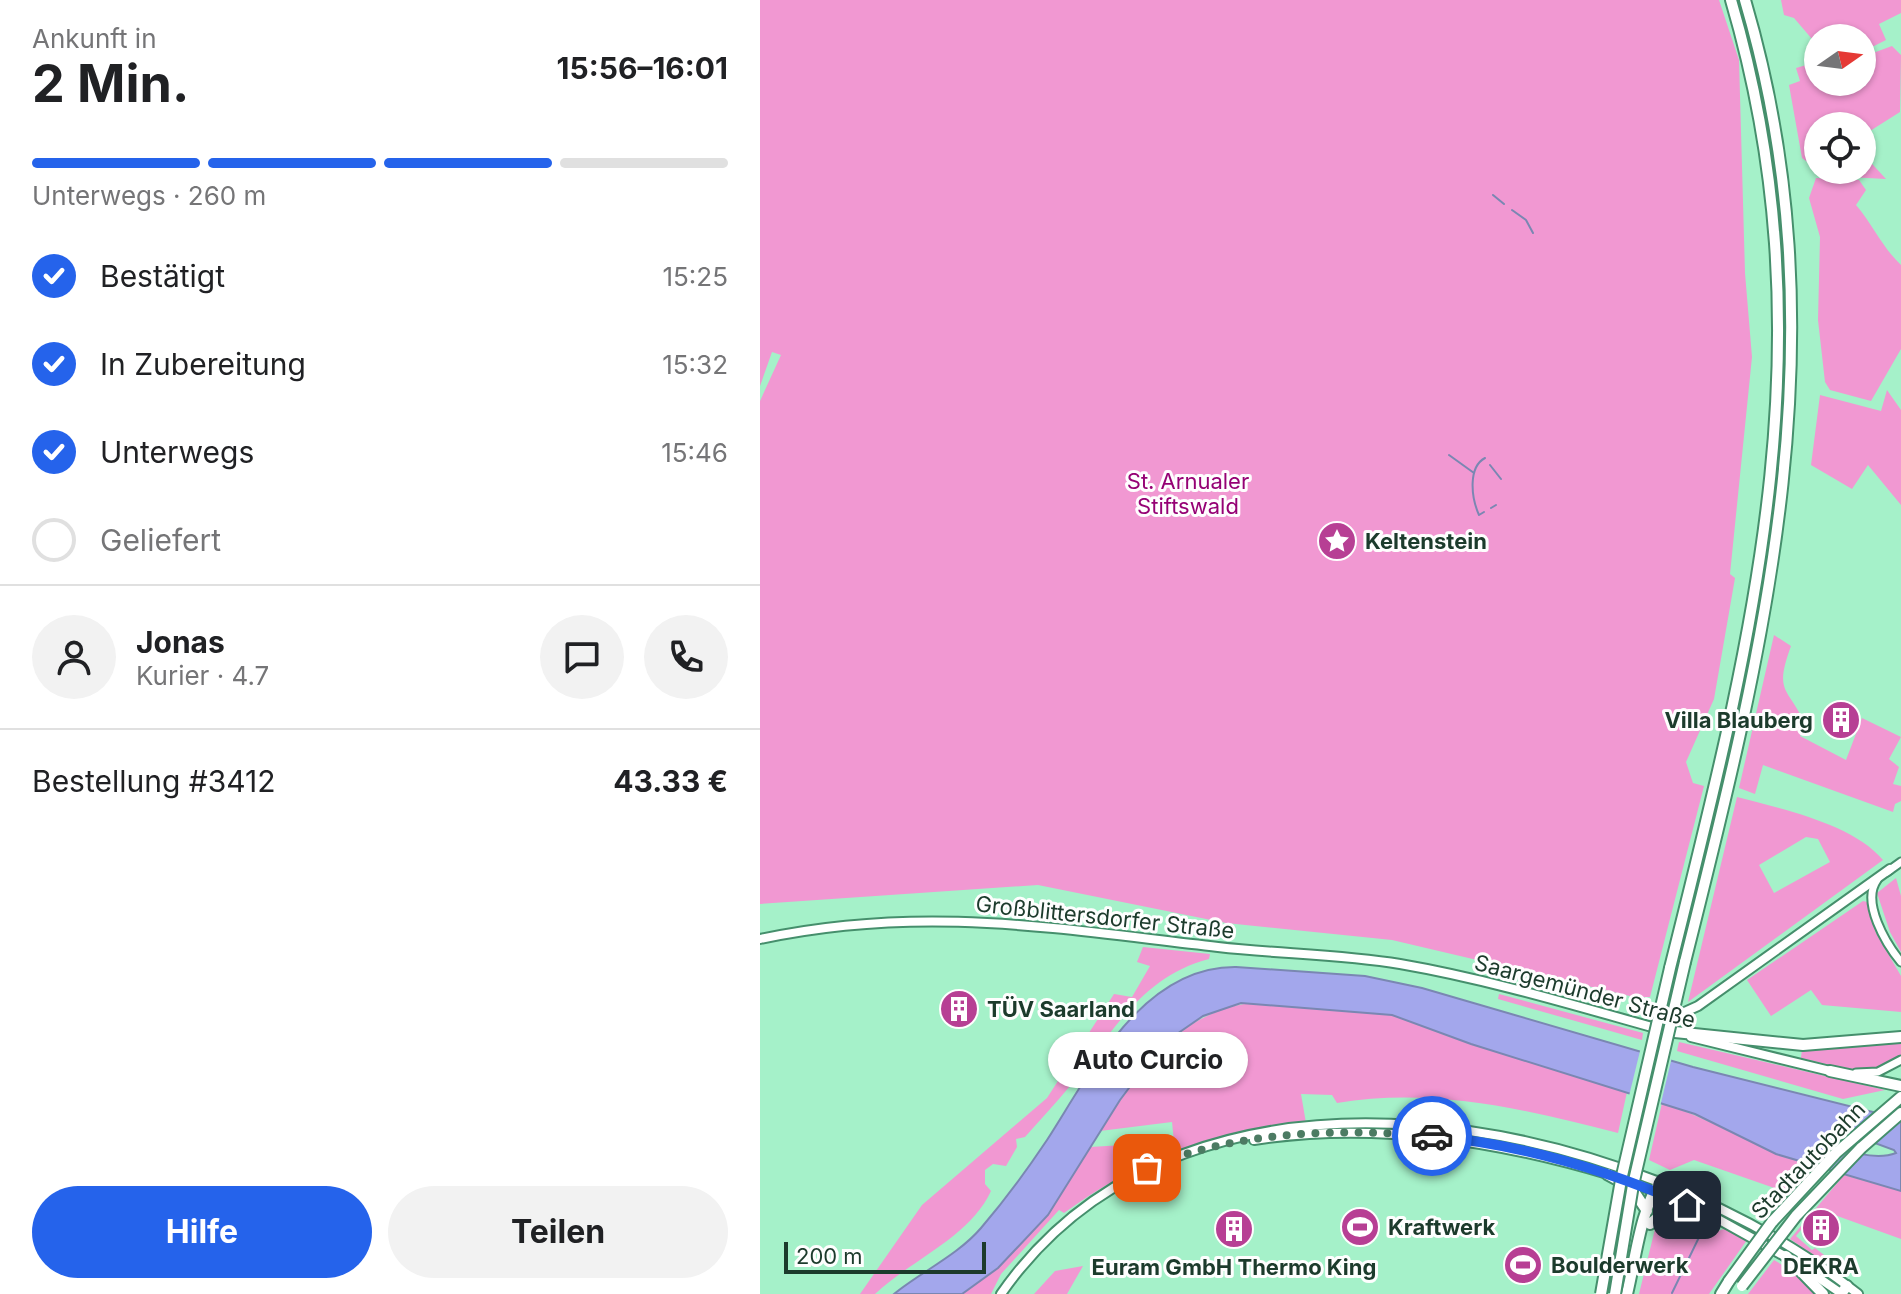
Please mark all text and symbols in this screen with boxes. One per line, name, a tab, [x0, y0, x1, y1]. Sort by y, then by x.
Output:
text: Ankunft in	[32, 23, 157, 54]
north arrow	[1804, 24, 1876, 96]
map controls	[1804, 24, 1876, 184]
text: 15:56–16:01	[557, 50, 728, 86]
text: 2 Min.	[32, 52, 189, 115]
button: locate	[1804, 112, 1876, 184]
text: Unterwegs · 260 m	[32, 180, 266, 211]
icon: check	[32, 254, 76, 298]
text: Bestätigt	[100, 258, 225, 294]
text: 15:25	[662, 261, 728, 292]
icon: check	[32, 342, 76, 386]
text: In Zubereitung	[100, 346, 306, 382]
text: 15:32	[662, 349, 728, 380]
icon: check	[32, 430, 76, 474]
text: Unterwegs	[100, 434, 254, 470]
text: 15:46	[661, 437, 728, 468]
park label: St. Arnualer Stiftswald	[1127, 468, 1249, 519]
place icon: Keltenstein	[1316, 520, 1358, 562]
text: Geliefert	[100, 522, 221, 558]
place label: Keltenstein	[1365, 528, 1487, 554]
button: person	[32, 615, 116, 699]
button: chat	[540, 615, 624, 699]
button: phone	[644, 615, 728, 699]
text: Jonas	[136, 624, 225, 660]
text: Kurier · 4.7	[136, 660, 269, 691]
building icon: Villa Blauberg	[1820, 699, 1862, 741]
place label: Villa Blauberg	[1664, 707, 1813, 733]
text: Bestellung #3412	[32, 763, 276, 799]
text: 43.33 €	[613, 763, 728, 799]
street label: Großblittersdorfer Straße	[974, 890, 1236, 944]
street label: Saargemünder Straße	[1472, 949, 1698, 1033]
building icon: TÜV Saarland	[938, 988, 980, 1030]
place label: TÜV Saarland	[987, 996, 1135, 1022]
callout: Auto Curcio	[1047, 1032, 1247, 1088]
text: Auto Curcio	[1073, 1044, 1223, 1075]
courier	[1392, 1096, 1472, 1176]
street label: Stadtautobahn	[1746, 1096, 1870, 1224]
icon: car	[1410, 1114, 1454, 1158]
pin	[1113, 1134, 1181, 1202]
icon: bag	[1125, 1146, 1169, 1190]
pin	[1653, 1171, 1721, 1239]
icon: home	[1665, 1183, 1709, 1227]
button: Hilfe	[32, 1186, 372, 1278]
button: Teilen	[388, 1186, 728, 1278]
sports icon: Kraftwerk	[1339, 1206, 1381, 1248]
building icon: DEKRA	[1800, 1207, 1842, 1249]
building icon: Euram GmbH Thermo King	[1213, 1208, 1255, 1250]
place label: Kraftwerk	[1388, 1214, 1495, 1240]
scale bar	[784, 1238, 986, 1274]
text: 200 m	[796, 1243, 863, 1269]
sports icon: Boulderwerk	[1502, 1244, 1544, 1286]
place label: Boulderwerk	[1551, 1252, 1689, 1278]
place label: DEKRA	[1783, 1253, 1859, 1279]
place label: Euram GmbH Thermo King	[1092, 1254, 1376, 1280]

